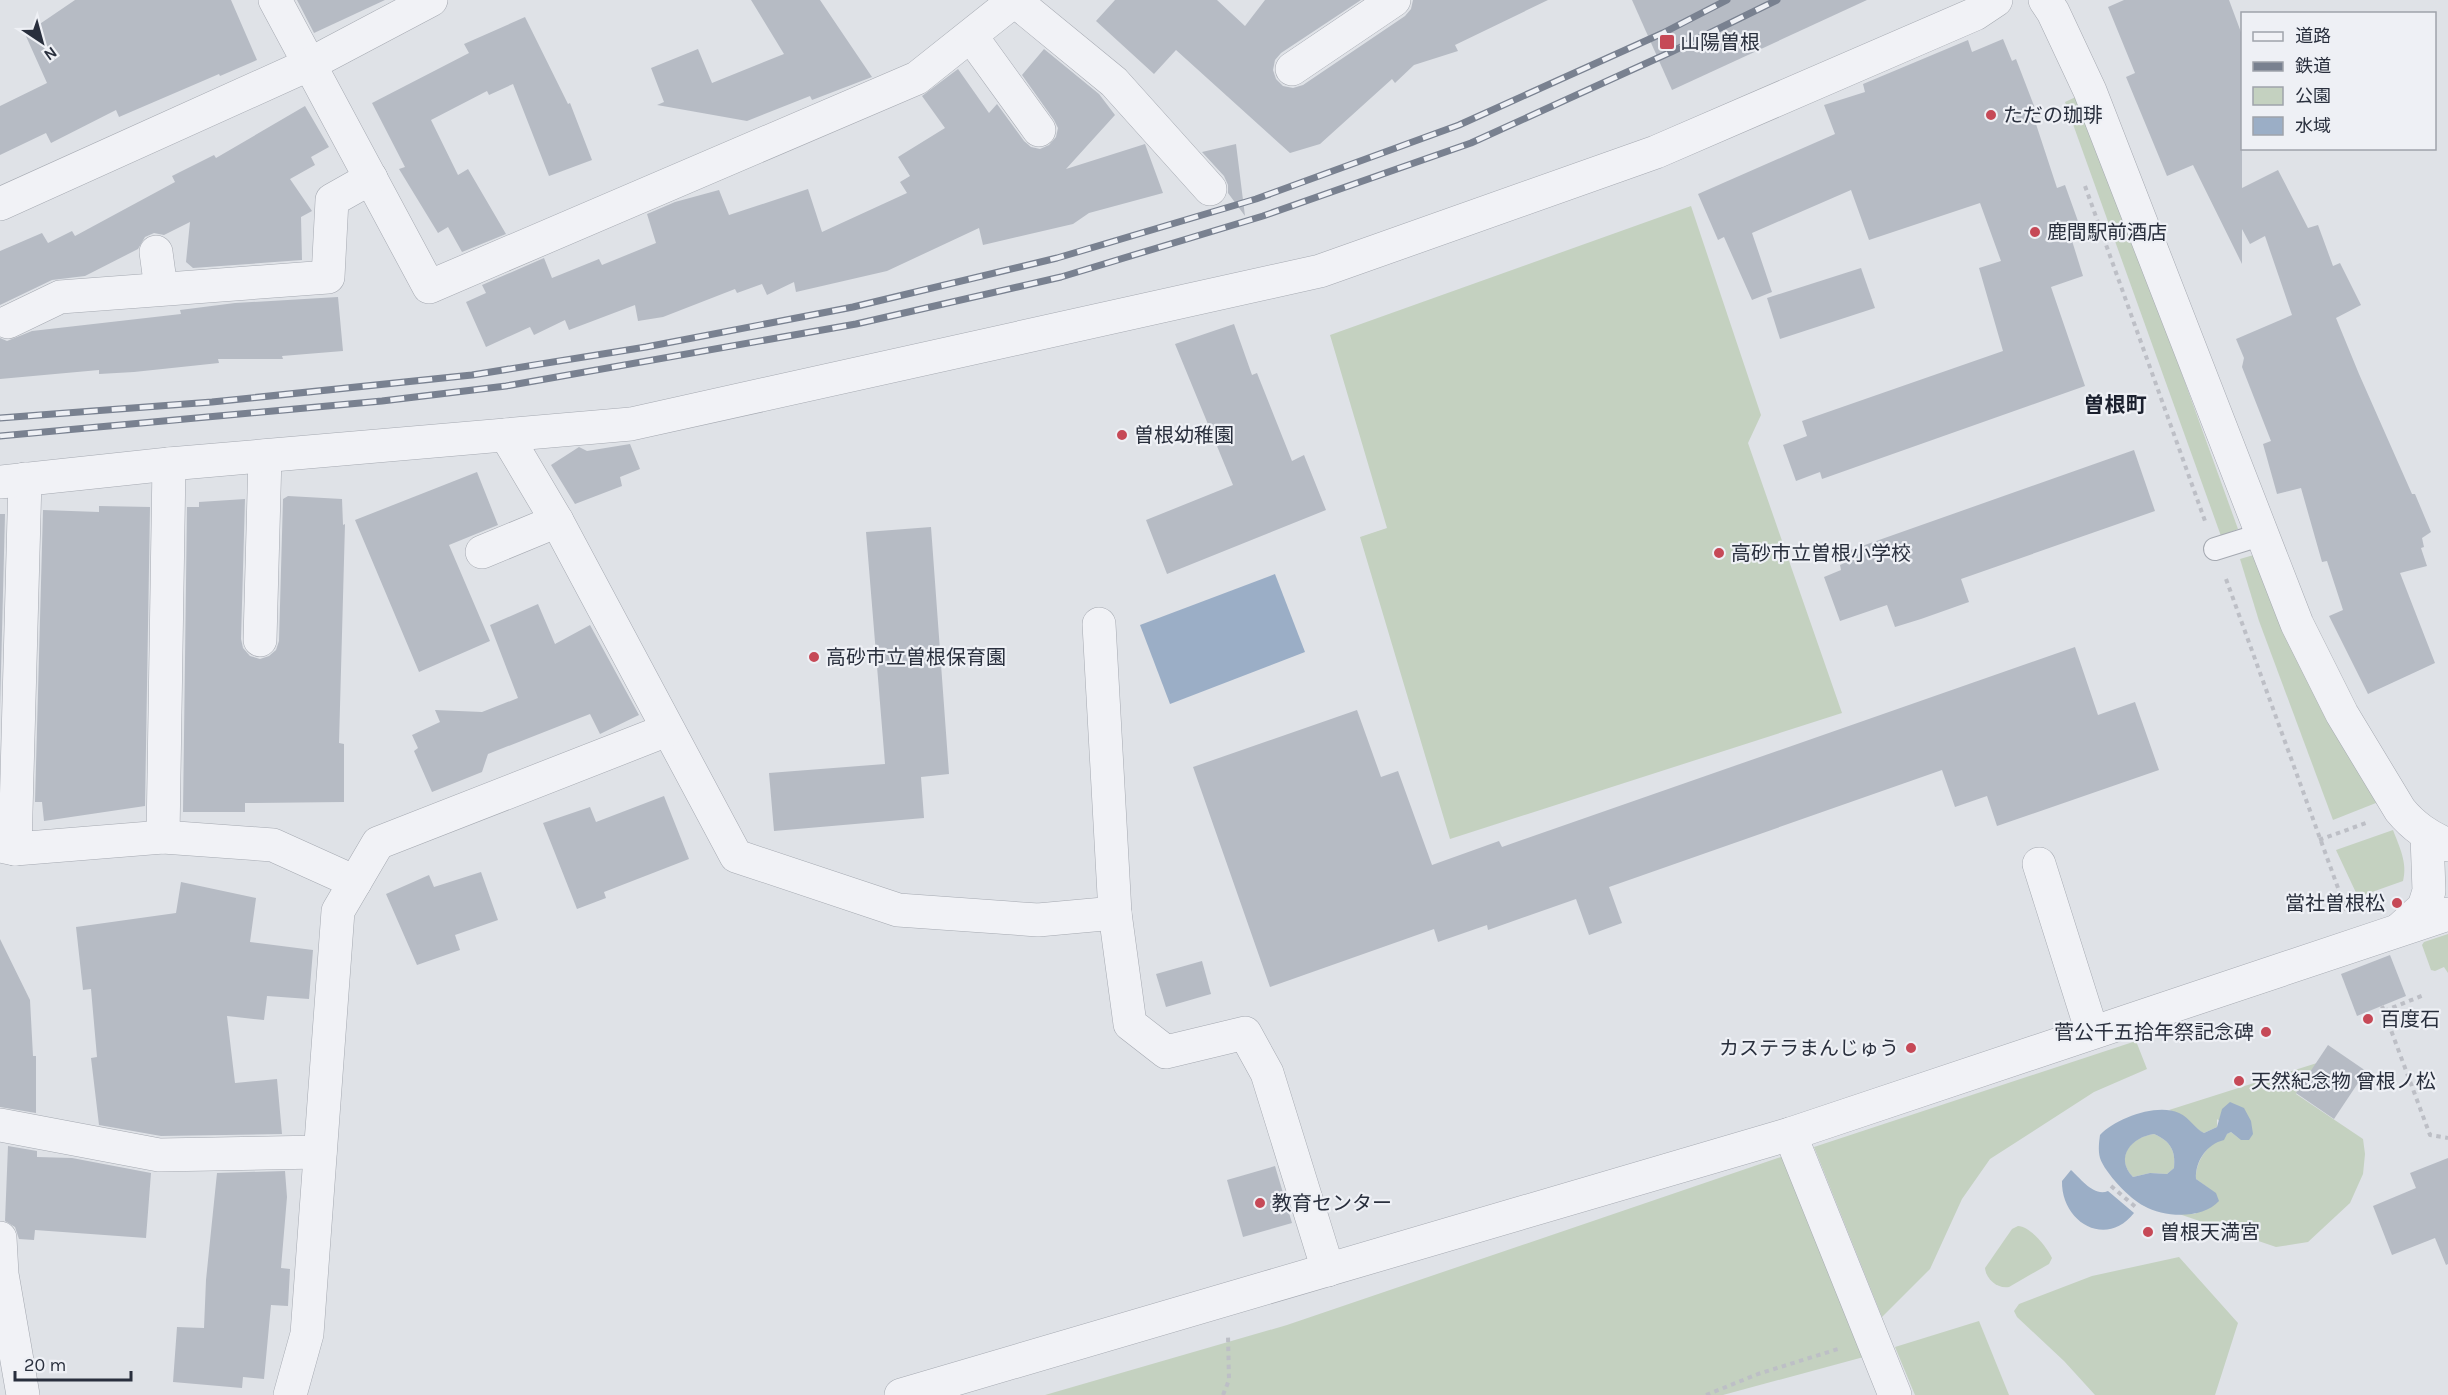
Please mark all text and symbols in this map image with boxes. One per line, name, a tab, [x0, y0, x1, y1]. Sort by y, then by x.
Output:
north arrow	[12, 12, 72, 72]
legend	[2241, 12, 2436, 150]
text: 道路	[2295, 25, 2331, 47]
place label: 山陽曽根	[1680, 31, 1760, 54]
marker: 山陽曽根	[1658, 33, 1676, 51]
text: N	[40, 43, 61, 65]
text: 鉄道	[2295, 55, 2331, 77]
text: 公園	[2295, 85, 2331, 107]
place label: ただの珈琲	[2003, 104, 2103, 127]
marker: ただの珈琲	[1984, 108, 1998, 122]
text: 水域	[2295, 115, 2331, 137]
place label: 鹿間駅前酒店	[2047, 221, 2167, 244]
marker: 鹿間駅前酒店	[2028, 225, 2042, 239]
district label: 曽根町	[2084, 393, 2147, 417]
place label: 曽根幼稚園	[1134, 424, 1234, 447]
marker: 曽根幼稚園	[1115, 428, 1129, 442]
place label: 高砂市立曽根小学校	[1731, 542, 1911, 565]
marker: 高砂市立曽根小学校	[1712, 546, 1726, 560]
place label: 高砂市立曽根保育園	[826, 646, 1006, 669]
marker: 高砂市立曽根保育園	[807, 650, 821, 664]
place label: 當社曽根松	[2285, 892, 2385, 915]
marker: 當社曽根松	[2390, 896, 2404, 910]
place label: 百度石	[2380, 1008, 2440, 1031]
marker: 百度石	[2361, 1012, 2375, 1026]
place label: 菅公千五拾年祭記念碑	[2054, 1021, 2254, 1044]
marker: 菅公千五拾年祭記念碑	[2259, 1025, 2273, 1039]
place label: カステラまんじゅう	[1719, 1037, 1899, 1060]
marker: カステラまんじゅう	[1904, 1041, 1918, 1055]
place label: 天然紀念物 曾根ノ松	[2251, 1070, 2436, 1093]
marker: 天然紀念物 曾根ノ松	[2232, 1074, 2246, 1088]
place label: 教育センター	[1272, 1192, 1392, 1215]
marker: 教育センター	[1253, 1196, 1267, 1210]
place label: 曽根天満宮	[2160, 1221, 2260, 1244]
marker: 曽根天満宮	[2141, 1225, 2155, 1239]
scale bar	[15, 1344, 130, 1382]
text: 20 m	[24, 1354, 66, 1376]

